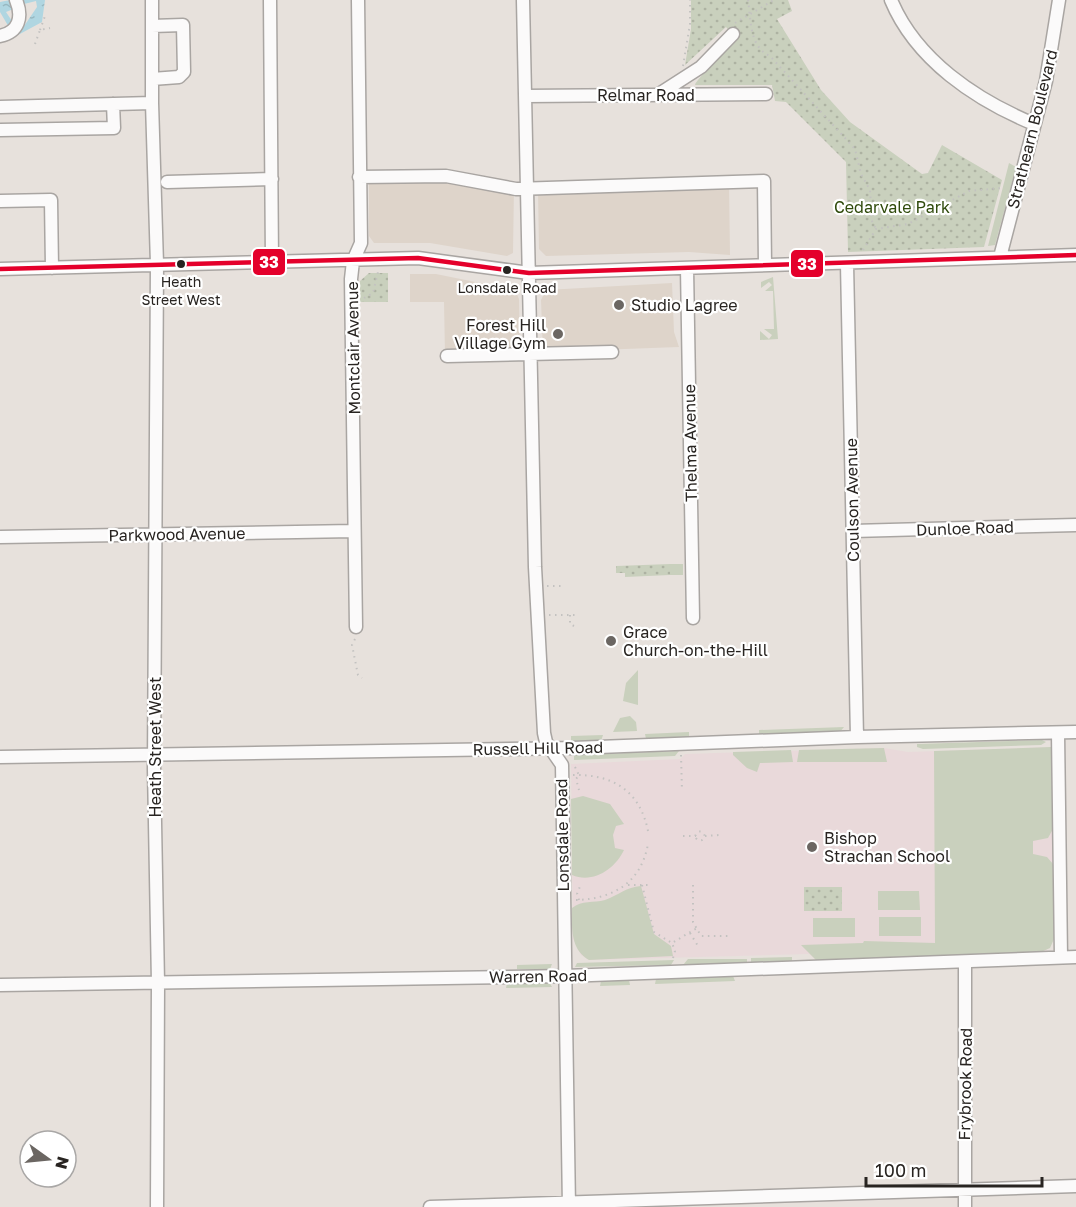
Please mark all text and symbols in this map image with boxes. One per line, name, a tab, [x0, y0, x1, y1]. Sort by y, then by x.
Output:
street label: Strathearn Boulevard	[1003, 47, 1061, 211]
street label: Relmar Road	[597, 85, 695, 105]
park label: Cedarvale Park	[834, 197, 950, 217]
line badge: 33	[252, 248, 286, 276]
line badge: 33	[790, 249, 824, 278]
text: 33	[259, 252, 279, 272]
text: 33	[797, 254, 817, 274]
marker: Heath Street West	[175, 258, 187, 270]
marker: Lonsdale Road	[501, 264, 513, 276]
place label: Heath Street West	[142, 273, 220, 308]
place label: Lonsdale Road	[457, 279, 557, 296]
street label: Montclair Avenue	[342, 281, 364, 415]
place label: Studio Lagree	[631, 295, 738, 315]
marker: Studio Lagree	[612, 298, 626, 312]
place label: Forest Hill Village Gym	[454, 315, 546, 353]
marker: Forest Hill Village Gym	[551, 327, 565, 341]
street label: Thelma Avenue	[679, 384, 701, 502]
street label: Coulson Avenue	[841, 438, 863, 562]
street label: Dunloe Road	[916, 516, 1014, 540]
street label: Parkwood Avenue	[108, 523, 246, 545]
place label: Grace Church-on-the-Hill	[623, 622, 768, 660]
marker: Grace Church-on-the-Hill	[604, 634, 618, 648]
street label: Heath Street West	[145, 677, 165, 817]
street label: Russell Hill Road	[473, 737, 603, 759]
street label: Lonsdale Road	[551, 778, 573, 892]
place label: Bishop Strachan School	[824, 828, 950, 866]
marker: Bishop Strachan School	[805, 840, 819, 854]
street label: Warren Road	[489, 965, 587, 987]
street label: Frybrook Road	[954, 1028, 976, 1140]
north arrow	[18, 1129, 78, 1189]
scale bar	[866, 1150, 1042, 1188]
text: N	[51, 1154, 74, 1171]
text: 100 m	[875, 1159, 926, 1181]

